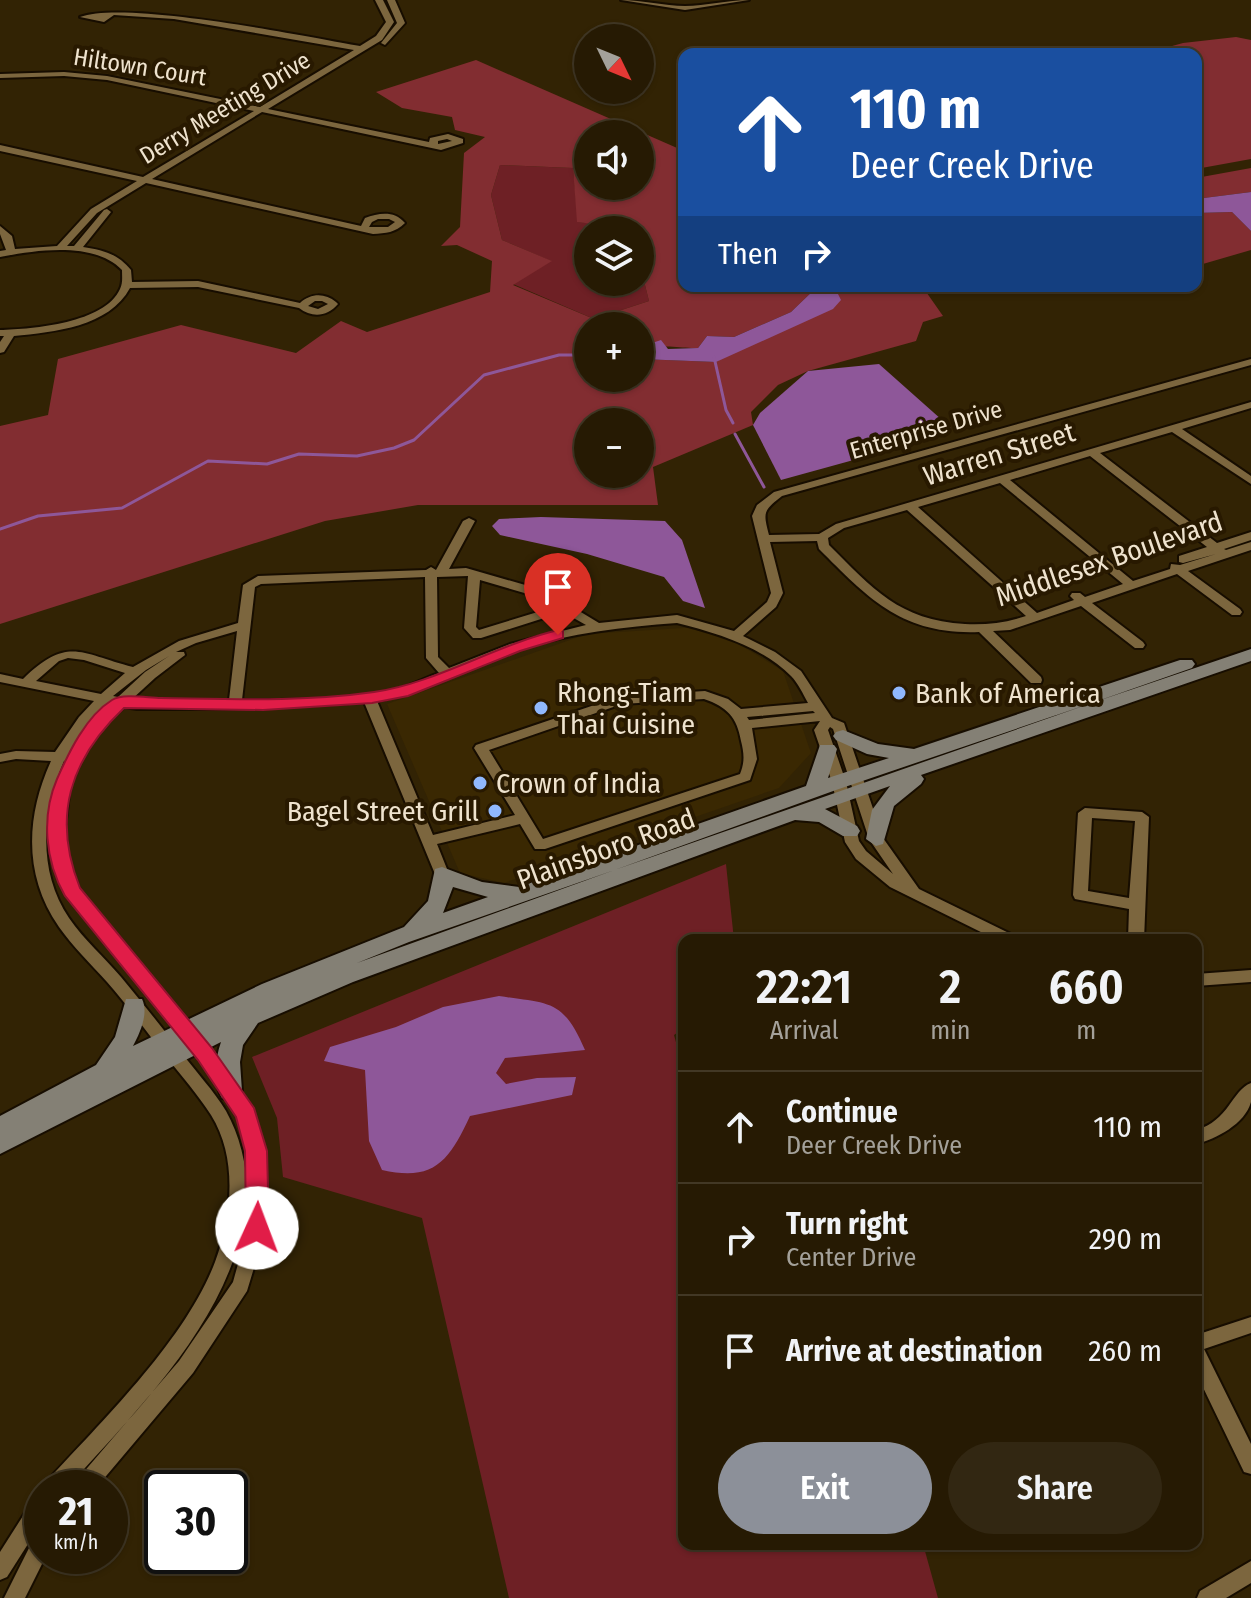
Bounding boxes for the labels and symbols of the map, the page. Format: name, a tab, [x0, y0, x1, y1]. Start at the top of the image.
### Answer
north arrow	[574, 24, 654, 104]
street label: Hiltown Court	[72, 43, 209, 91]
street label: Derry Meeting Drive	[135, 46, 315, 170]
street label: Enterprise Drive	[847, 395, 1005, 465]
street label: Warren Street	[919, 415, 1080, 493]
street label: Middlesex Boulevard	[991, 505, 1227, 613]
pin	[524, 553, 592, 635]
place label: Rhong-Tiam Thai Cuisine	[557, 676, 695, 741]
place label: Bank of America	[915, 677, 1101, 710]
marker: Bank of America	[890, 684, 908, 702]
marker: Rhong-Tiam Thai Cuisine	[532, 699, 550, 717]
place label: Crown of India	[496, 767, 661, 800]
marker: Crown of India	[471, 774, 489, 792]
place label: Bagel Street Grill	[287, 795, 479, 828]
marker: Bagel Street Grill	[486, 802, 504, 820]
street label: Plainsboro Road	[512, 802, 700, 896]
position arrow	[215, 1186, 299, 1270]
speed limit sign: 30	[144, 1470, 248, 1574]

